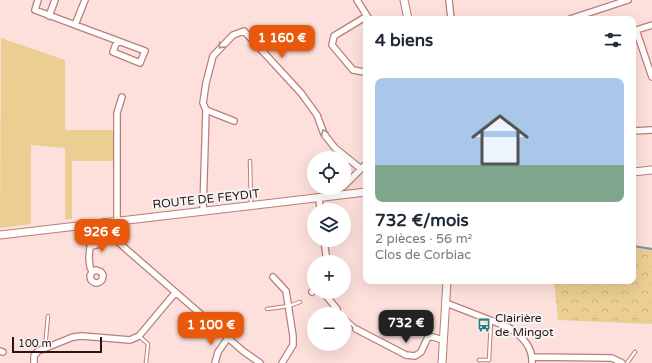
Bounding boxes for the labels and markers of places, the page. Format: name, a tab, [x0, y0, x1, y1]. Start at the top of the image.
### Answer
pin: 1 160 €	[245, 25, 319, 59]
pin: 926 €	[74, 219, 130, 253]
pin: 732 €	[378, 310, 434, 344]
place label: Clairière de Mingot	[495, 311, 554, 339]
pin: 1 100 €	[174, 312, 248, 346]
bus stop icon: Clairière de Mingot	[476, 317, 492, 333]

